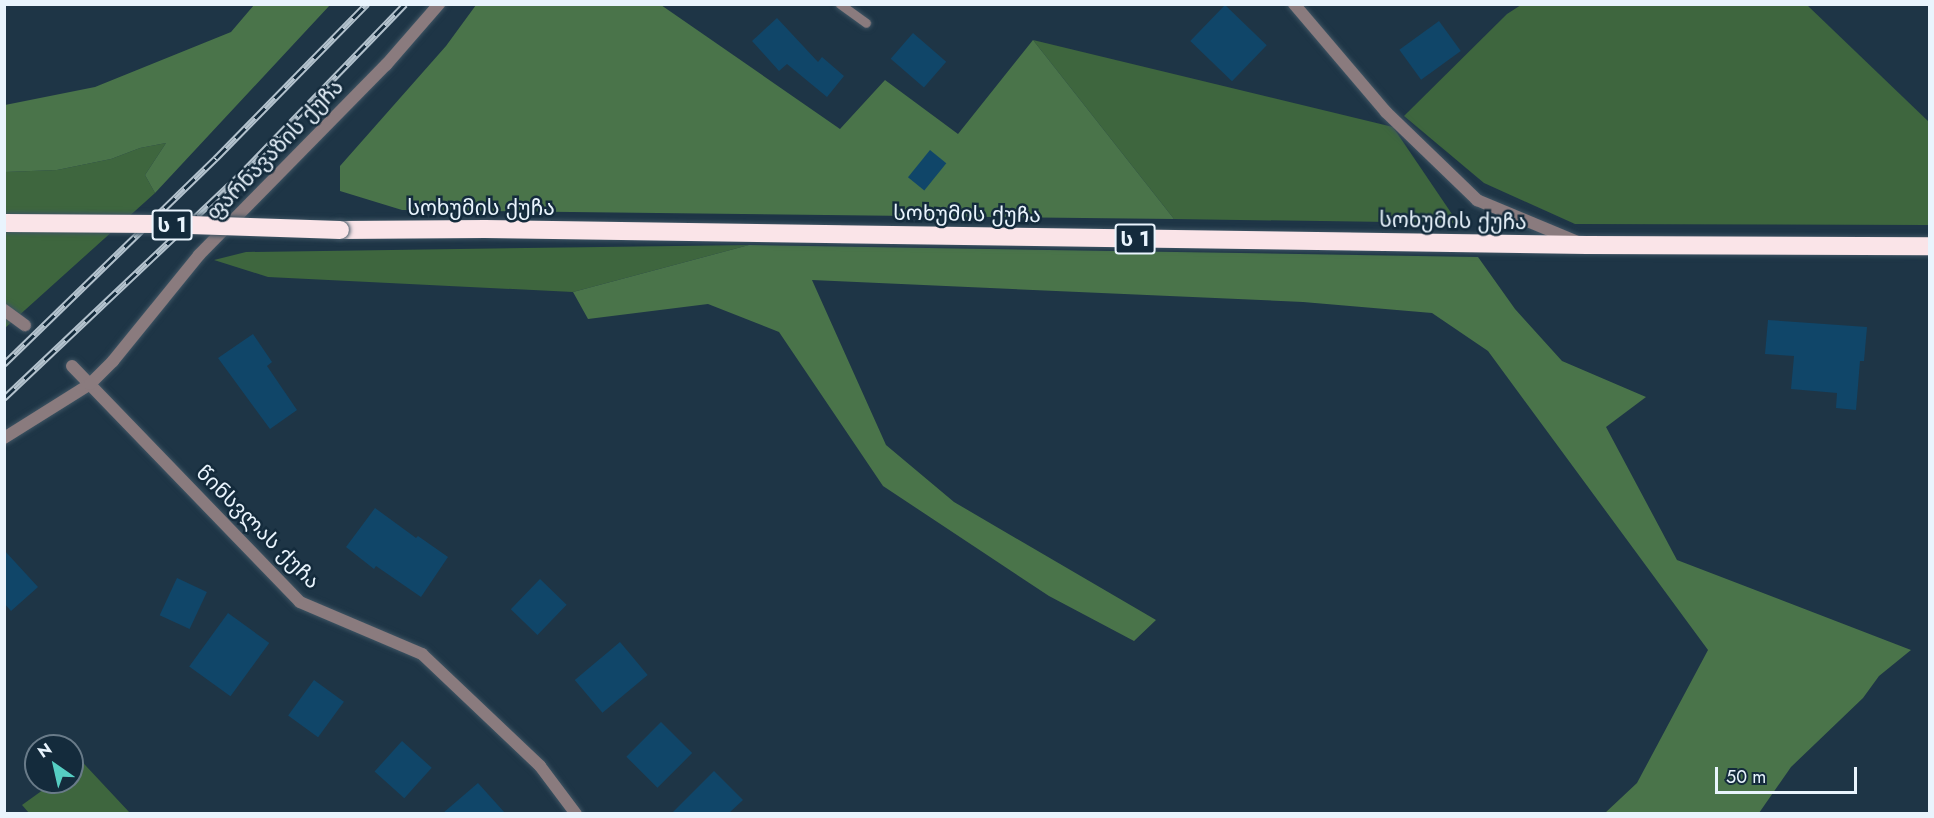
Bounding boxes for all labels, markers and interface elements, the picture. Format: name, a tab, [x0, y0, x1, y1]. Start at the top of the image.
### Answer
street label: ფარნავაზის ქუჩა	[201, 74, 349, 226]
street label: სოხუმის ქუჩა	[407, 195, 555, 221]
street label: სოხუმის ქუჩა	[893, 200, 1041, 228]
street label: სოხუმის ქუჩა	[1379, 207, 1527, 235]
road number: ს 1	[151, 208, 193, 242]
road number: ს 1	[1114, 222, 1156, 256]
street label: წინსვლას ქუჩა	[191, 460, 325, 594]
north arrow	[24, 734, 84, 794]
text: N	[33, 737, 56, 763]
scale bar	[1718, 755, 1860, 793]
text: 50 m	[1726, 764, 1766, 790]

